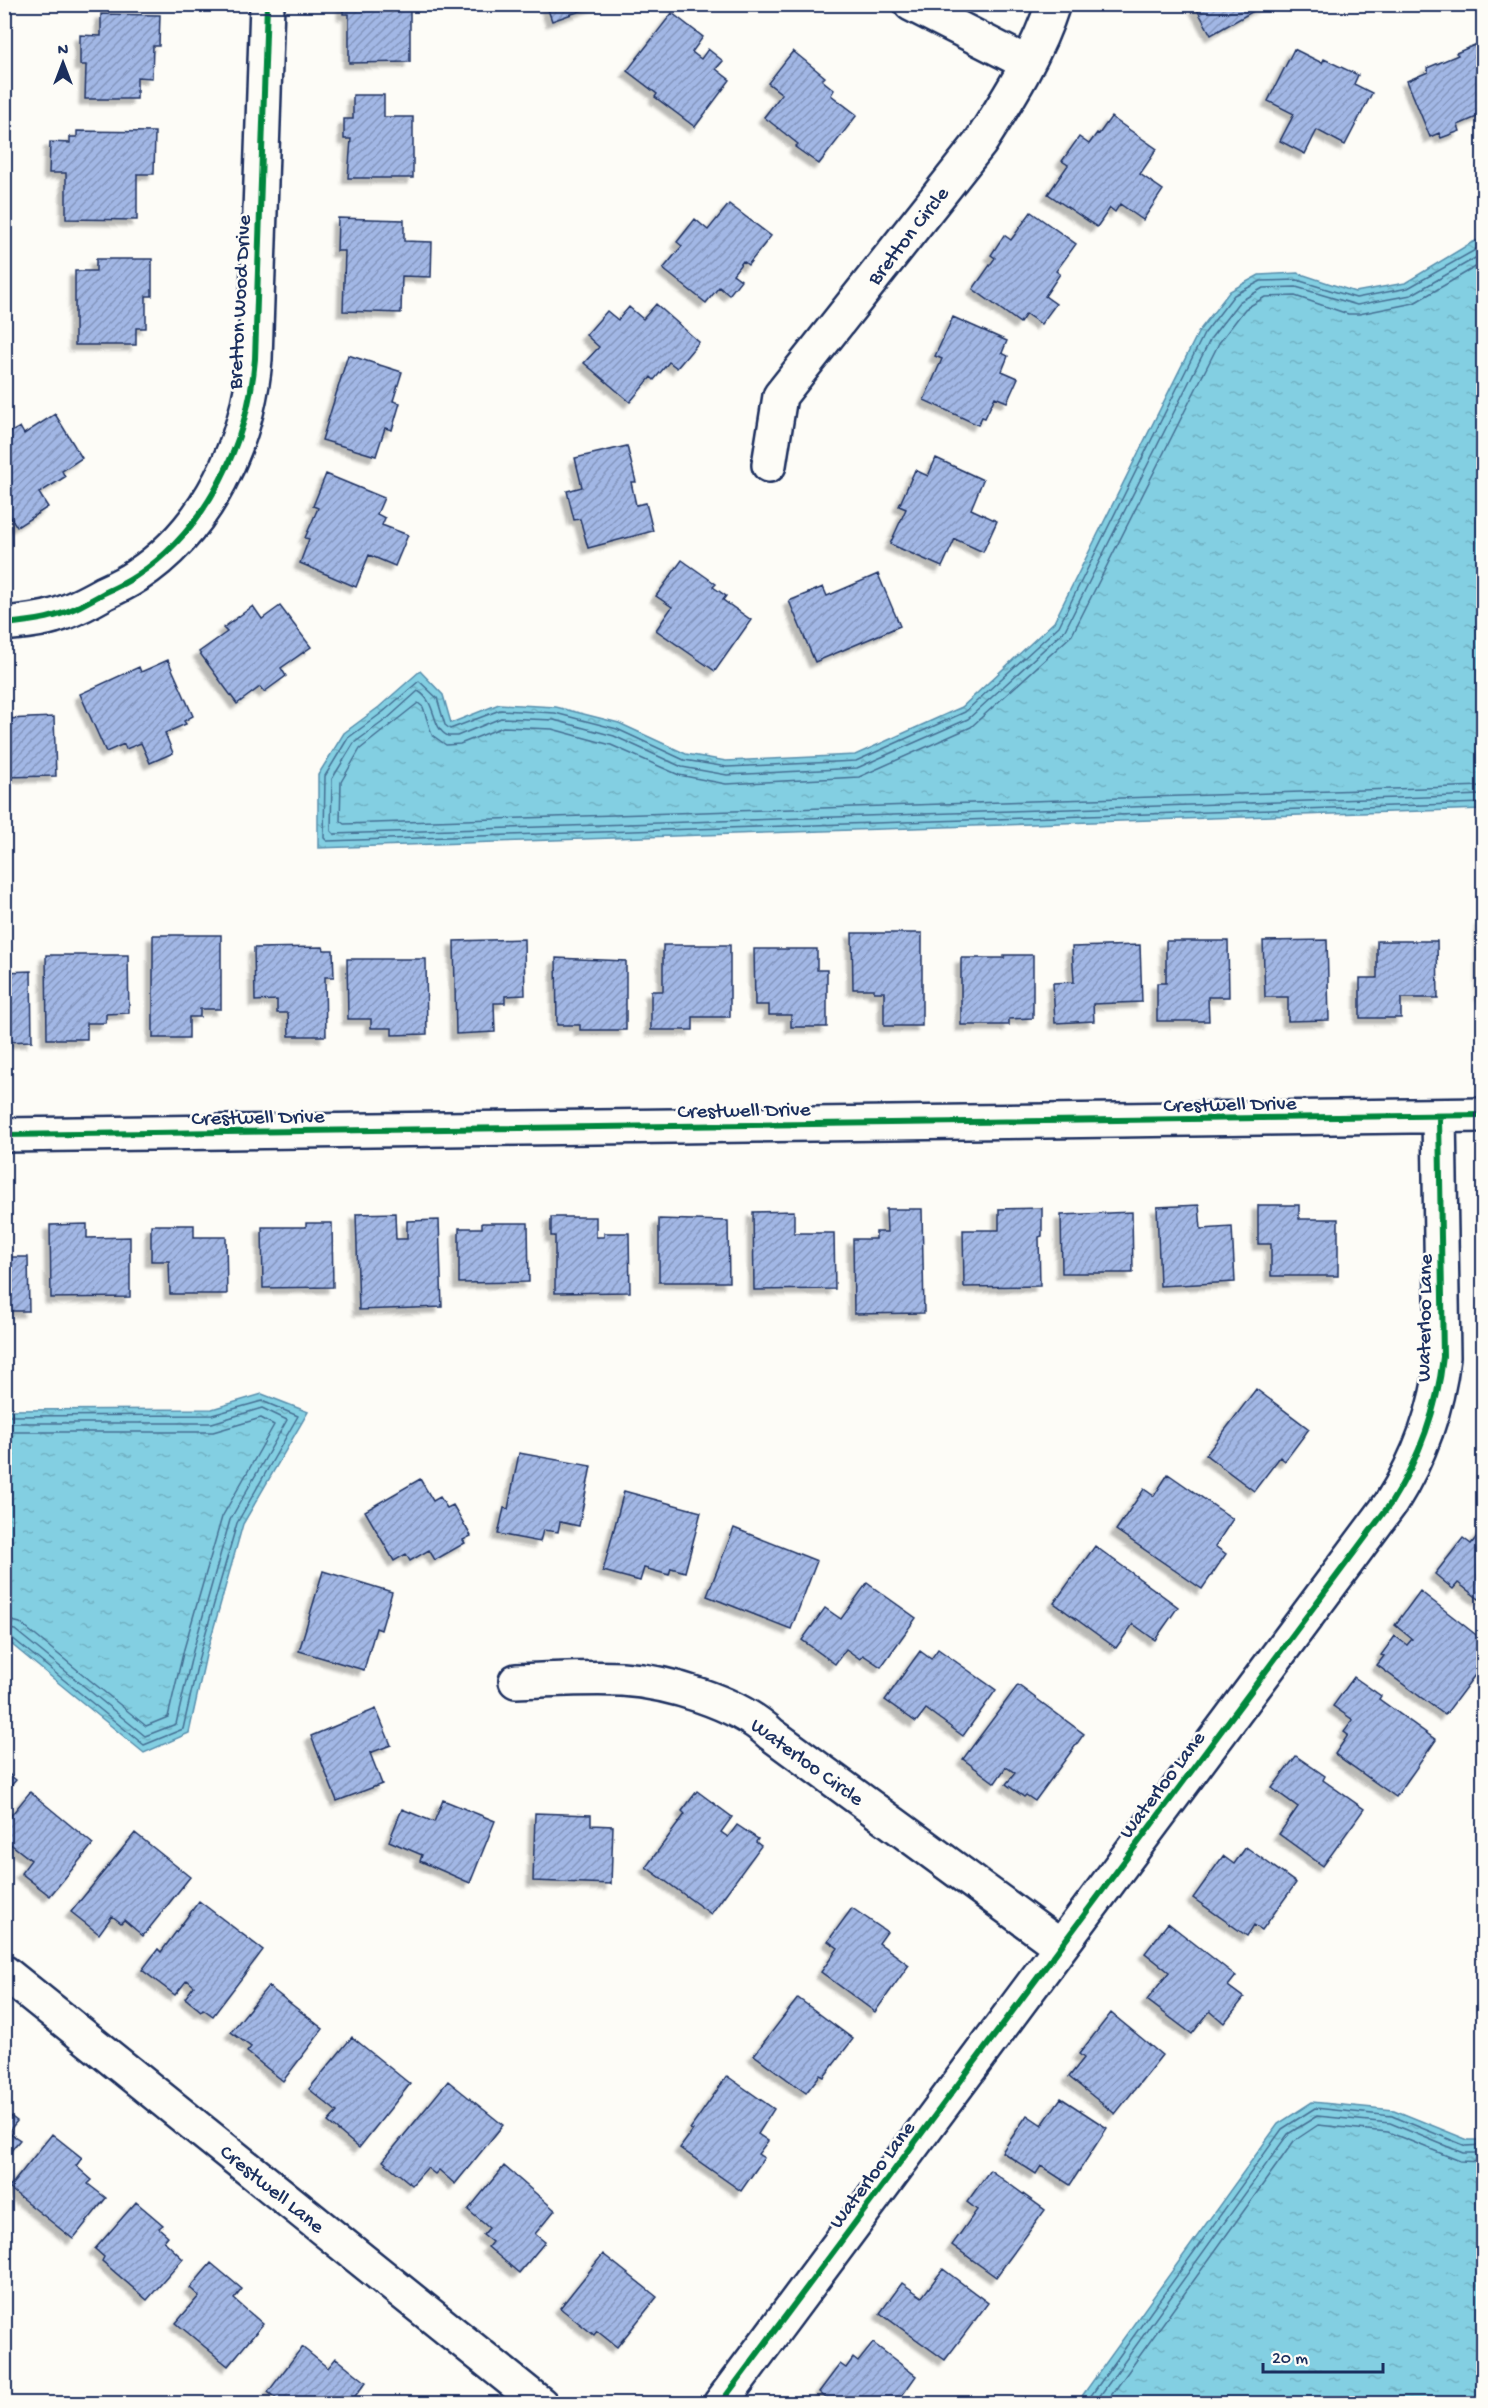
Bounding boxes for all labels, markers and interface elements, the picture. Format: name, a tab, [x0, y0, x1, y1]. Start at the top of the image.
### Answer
north arrow	[33, 33, 93, 93]
text: N	[58, 42, 69, 61]
street label: Bretton Circle	[863, 182, 957, 292]
street label: Bretton Wood Drive	[224, 213, 259, 391]
street label: Crestwell Drive	[1163, 1093, 1298, 1120]
street label: Crestwell Drive	[677, 1099, 812, 1126]
street label: Crestwell Drive	[191, 1106, 326, 1133]
street label: Waterloo Lane	[1413, 1253, 1440, 1382]
street label: Waterloo Circle	[744, 1714, 868, 1814]
street label: Waterloo Lane	[1115, 1727, 1213, 1845]
street label: Waterloo Lane	[825, 2117, 923, 2235]
street label: Crestwell Lane	[213, 2141, 329, 2241]
scale bar	[1263, 2336, 1383, 2374]
text: 20 m	[1272, 2349, 1308, 2370]

